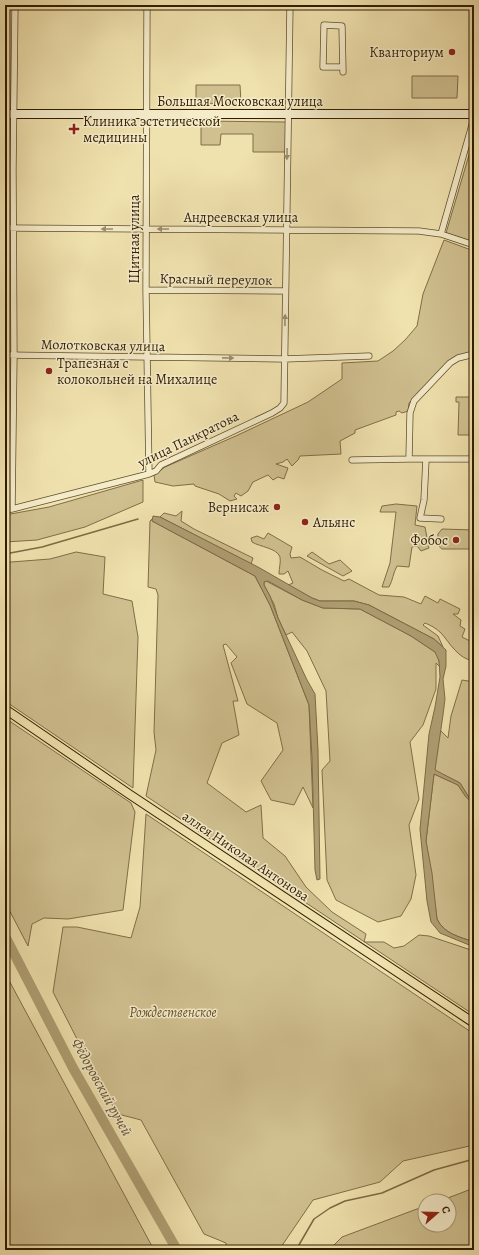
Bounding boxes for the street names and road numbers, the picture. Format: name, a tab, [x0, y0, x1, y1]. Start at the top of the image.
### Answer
street label: Большая Московская улица	[157, 92, 324, 111]
street label: Щитная улица	[125, 194, 144, 283]
street label: Андреевская улица	[183, 208, 299, 227]
street label: Красный переулок	[159, 269, 273, 290]
street label: Молотковская улица	[41, 335, 166, 356]
street label: улица Панкратова	[134, 407, 242, 473]
street label: аллея Николая Антонова	[179, 807, 313, 906]

